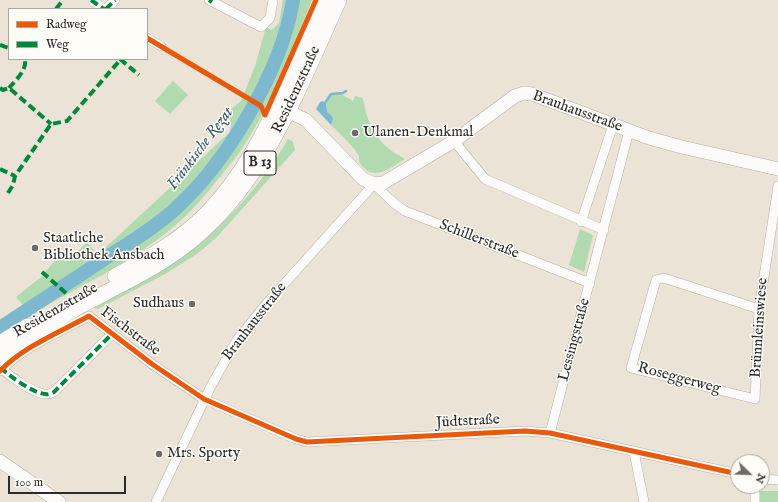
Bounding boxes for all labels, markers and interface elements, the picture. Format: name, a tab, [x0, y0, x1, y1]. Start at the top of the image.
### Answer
legend	[8, 8, 148, 60]
text: Radweg	[46, 17, 86, 32]
text: Weg	[46, 37, 69, 52]
street label: Residenzstraße	[269, 43, 325, 137]
street label: Brauhausstraße	[530, 87, 624, 137]
water label: Fränkische Rezat	[164, 104, 238, 194]
place label: Ulanen-Denkmal	[363, 124, 473, 142]
marker: Ulanen-Denkmal	[350, 128, 360, 138]
road number: B 13	[244, 151, 276, 175]
street label: Schillerstraße	[437, 217, 521, 263]
place label: Staatliche Bibliothek Ansbach	[43, 230, 165, 265]
marker: Staatliche Bibliothek Ansbach	[30, 243, 40, 253]
street label: Brünnleinswiese	[748, 277, 772, 379]
street label: Brauhausstraße	[219, 279, 291, 365]
street label: Residenzstraße	[11, 280, 101, 342]
place label: Sudhaus	[133, 295, 184, 313]
street label: Lessingstraße	[555, 296, 595, 384]
marker: Sudhaus	[187, 299, 197, 309]
street label: Fischstraße	[97, 304, 163, 360]
street label: Roseggerweg	[636, 359, 722, 399]
street label: Jüdtstraße	[436, 411, 500, 433]
place label: Mrs. Sporty	[167, 445, 240, 463]
marker: Mrs. Sporty	[154, 449, 164, 459]
north arrow	[730, 454, 770, 494]
scale bar	[10, 468, 128, 494]
text: N	[752, 471, 768, 485]
text: 100 m	[15, 475, 43, 490]

